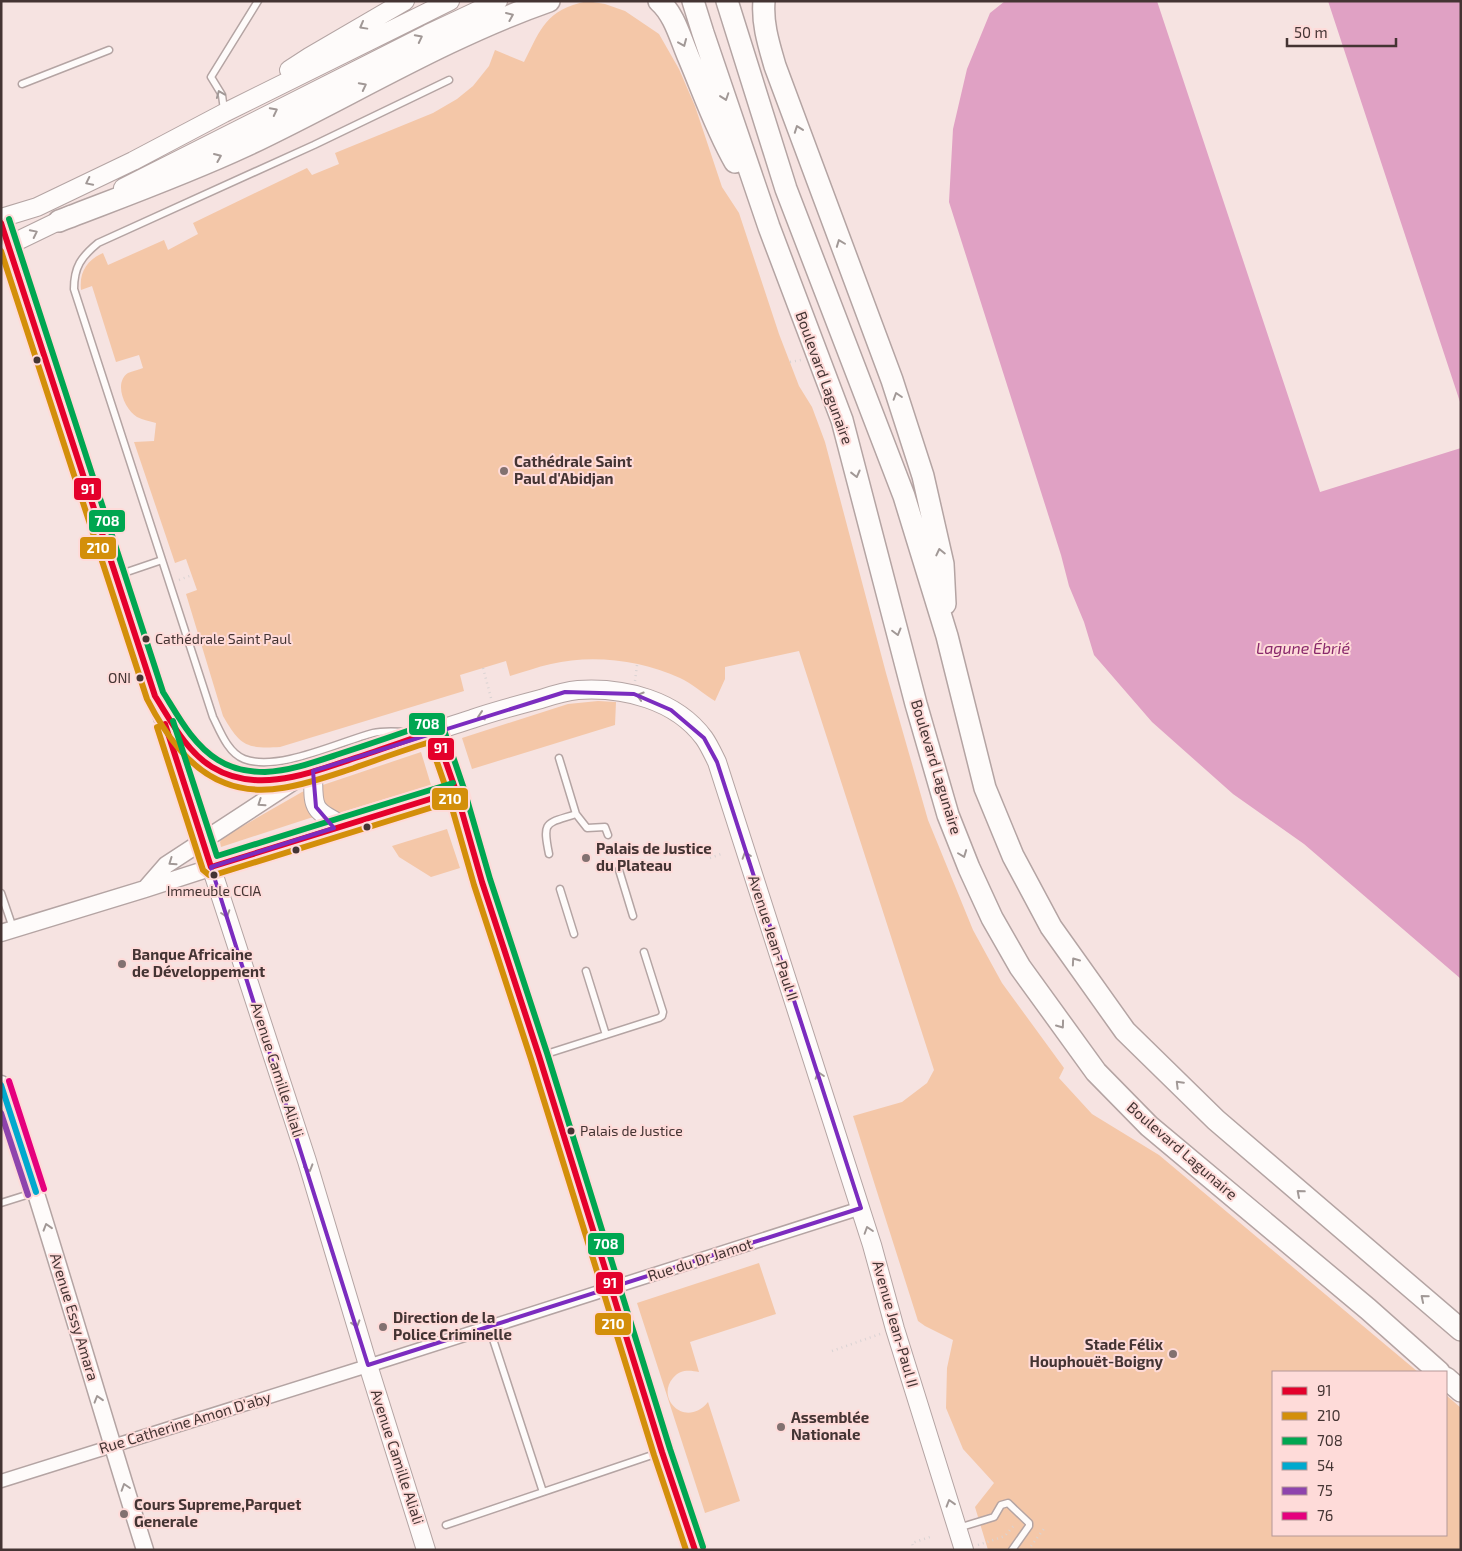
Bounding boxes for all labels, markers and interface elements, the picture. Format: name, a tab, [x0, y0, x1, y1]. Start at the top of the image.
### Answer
one-way arrow	[505, 11, 514, 22]
scale bar	[1287, 15, 1396, 47]
one-way arrow	[360, 20, 369, 30]
text: 50 m	[1294, 23, 1328, 41]
one-way arrow	[414, 34, 423, 44]
one-way arrow	[676, 38, 687, 47]
one-way arrow	[358, 82, 367, 92]
one-way arrow	[215, 90, 226, 99]
one-way arrow	[719, 93, 729, 101]
one-way arrow	[268, 107, 277, 117]
one-way arrow	[794, 125, 804, 133]
one-way arrow	[213, 153, 222, 164]
one-way arrow	[85, 176, 94, 187]
one-way arrow	[29, 229, 38, 240]
one-way arrow	[836, 240, 846, 248]
street label: Boulevard Lagunaire	[793, 309, 857, 447]
unlabelled marker	[32, 355, 42, 365]
one-way arrow	[892, 392, 902, 401]
place label: Cathédrale Saint Paul d'Abidjan	[514, 452, 632, 487]
marker: Cathédrale Saint Paul d'Abidjan	[498, 465, 510, 477]
one-way arrow	[850, 470, 861, 479]
line badge: 91	[73, 477, 102, 501]
text: 91	[81, 480, 95, 497]
line badge: 708	[88, 509, 126, 533]
text: 708	[95, 512, 119, 529]
line badge: 210	[79, 536, 117, 560]
text: 210	[86, 539, 110, 556]
one-way arrow	[935, 548, 946, 557]
one-way arrow	[891, 627, 902, 636]
place label: Cathédrale Saint Paul	[155, 630, 292, 647]
marker: Cathédrale Saint Paul	[141, 634, 151, 644]
water label: Lagune Ébrié	[1256, 638, 1350, 657]
place label: ONI	[108, 669, 131, 686]
marker: ONI	[135, 673, 145, 683]
one-way arrow	[636, 691, 644, 701]
street label: Boulevard Lagunaire	[908, 697, 966, 836]
one-way arrow	[477, 710, 486, 720]
line badge: 708	[408, 712, 446, 736]
text: 708	[415, 715, 439, 732]
line badge: 91	[427, 737, 455, 761]
text: 91	[434, 739, 448, 756]
line badge: 210	[431, 787, 469, 811]
text: 210	[438, 790, 462, 807]
one-way arrow	[258, 797, 267, 806]
unlabelled marker	[362, 822, 372, 832]
place label: Palais de Justice du Plateau	[596, 839, 712, 874]
unlabelled marker	[291, 845, 301, 855]
one-way arrow	[957, 849, 967, 858]
one-way arrow	[742, 851, 752, 859]
marker: Palais de Justice du Plateau	[580, 852, 592, 864]
one-way arrow	[168, 856, 177, 865]
marker: Immeuble CCIA	[209, 870, 219, 880]
street label: Avenue Jean-Paul II	[745, 873, 803, 1003]
place label: Immeuble CCIA	[167, 882, 262, 899]
one-way arrow	[221, 909, 231, 917]
place label: Banque Africaine de Développement	[132, 945, 265, 980]
one-way arrow	[1072, 957, 1081, 967]
marker: Banque Africaine de Développement	[116, 958, 128, 970]
street label: Avenue Camille Aliali	[248, 1000, 308, 1140]
one-way arrow	[1056, 1019, 1064, 1028]
one-way arrow	[814, 1072, 824, 1080]
one-way arrow	[1176, 1081, 1185, 1090]
street label: Boulevard Lagunaire	[1124, 1097, 1241, 1203]
place label: Palais de Justice	[580, 1122, 683, 1139]
marker: Palais de Justice	[566, 1126, 576, 1136]
one-way arrow	[304, 1164, 314, 1172]
one-way arrow	[1297, 1190, 1306, 1198]
one-way arrow	[42, 1223, 52, 1231]
one-way arrow	[863, 1227, 873, 1235]
line badge: 708	[587, 1232, 625, 1256]
street label: Rue du Dr Jamot	[645, 1234, 755, 1284]
text: 708	[594, 1235, 618, 1252]
street label: Avenue Essy Amara	[47, 1251, 103, 1383]
street label: Avenue Jean-Paul II	[869, 1258, 923, 1389]
line badge: 91	[595, 1271, 624, 1295]
text: 91	[603, 1274, 617, 1291]
one-way arrow	[1420, 1295, 1429, 1304]
place label: Direction de la Police Criminelle	[393, 1308, 512, 1343]
line badge: 210	[594, 1312, 632, 1336]
text: 210	[601, 1315, 625, 1332]
one-way arrow	[350, 1319, 360, 1327]
marker: Direction de la Police Criminelle	[377, 1321, 389, 1333]
place label: Stade Félix Houphouët-Boigny	[1030, 1335, 1164, 1371]
marker: Stade Félix Houphouët-Boigny	[1167, 1348, 1179, 1360]
legend	[1272, 1371, 1447, 1536]
text: 91	[1317, 1381, 1332, 1399]
street label: Rue Catherine Amon D'aby	[97, 1387, 273, 1457]
street label: Avenue Camille Aliali	[368, 1387, 428, 1527]
one-way arrow	[94, 1395, 104, 1404]
text: 210	[1317, 1406, 1340, 1424]
place label: Assemblée Nationale	[791, 1408, 869, 1443]
marker: Assemblée Nationale	[775, 1421, 787, 1433]
text: 708	[1317, 1431, 1343, 1449]
text: 54	[1317, 1456, 1334, 1474]
text: 75	[1317, 1481, 1333, 1499]
one-way arrow	[121, 1483, 131, 1491]
place label: Cours Supreme,Parquet Generale	[134, 1495, 301, 1530]
one-way arrow	[945, 1500, 955, 1508]
text: 76	[1317, 1506, 1333, 1524]
marker: Cours Supreme,Parquet Generale	[118, 1508, 130, 1520]

